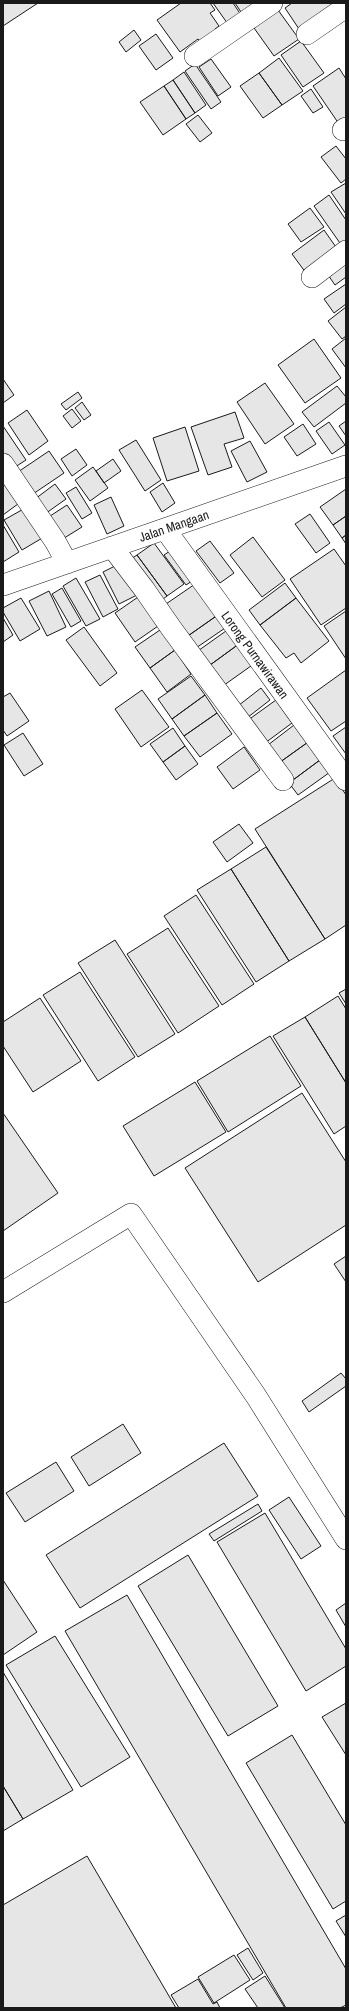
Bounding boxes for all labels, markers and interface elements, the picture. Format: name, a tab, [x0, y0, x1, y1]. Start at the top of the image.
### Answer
street label: Jalan Mangaan	[137, 506, 211, 546]
street label: Lorong Purnawirawan	[217, 608, 293, 702]

